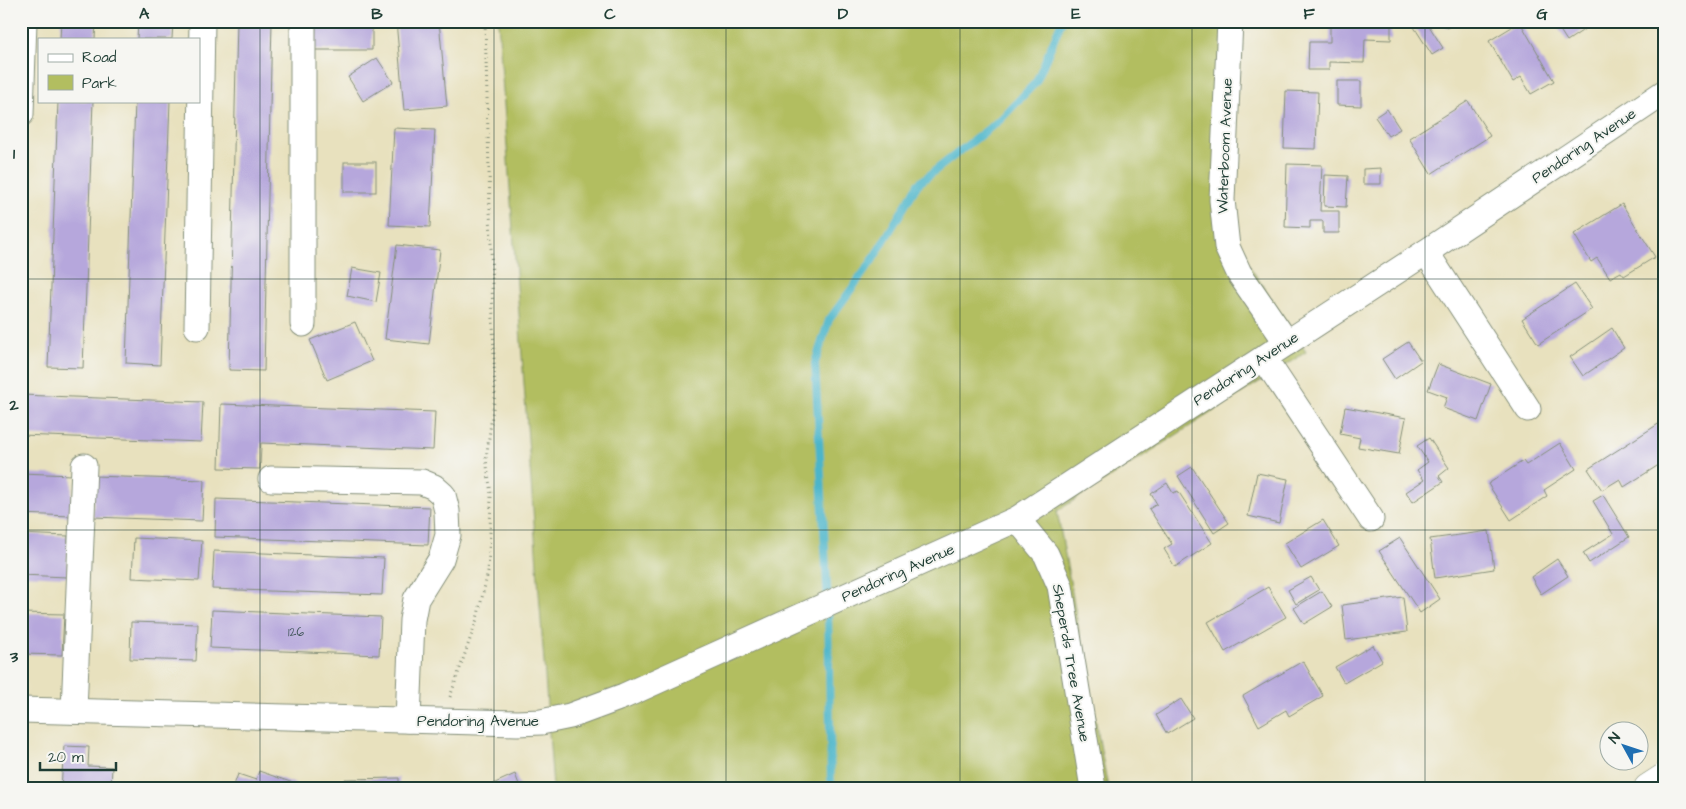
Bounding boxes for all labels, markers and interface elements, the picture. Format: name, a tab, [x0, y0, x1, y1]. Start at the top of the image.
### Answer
text: A	[139, 3, 150, 25]
text: B	[371, 3, 383, 25]
text: C	[604, 3, 616, 25]
text: D	[838, 3, 849, 25]
text: E	[1071, 3, 1081, 25]
text: F	[1303, 3, 1315, 25]
text: G	[1536, 3, 1548, 25]
legend	[38, 38, 200, 102]
text: Road	[82, 47, 117, 68]
text: Park	[82, 73, 117, 94]
street label: Waterboom Avenue	[1212, 78, 1238, 214]
street label: Pendoring Avenue	[1528, 103, 1641, 190]
text: 1	[13, 143, 16, 165]
street label: Pendoring Avenue	[1189, 327, 1303, 412]
text: 2	[8, 394, 19, 416]
street label: Pendoring Avenue	[838, 539, 958, 608]
street label: Sheperds Tree Avenue	[1047, 583, 1095, 743]
house number: 126	[288, 624, 304, 641]
text: 3	[9, 646, 19, 668]
street label: Pendoring Avenue	[417, 711, 539, 733]
north arrow	[1598, 722, 1648, 772]
text: N	[1604, 728, 1625, 748]
scale bar	[40, 739, 116, 771]
text: 20 m	[48, 747, 84, 768]

